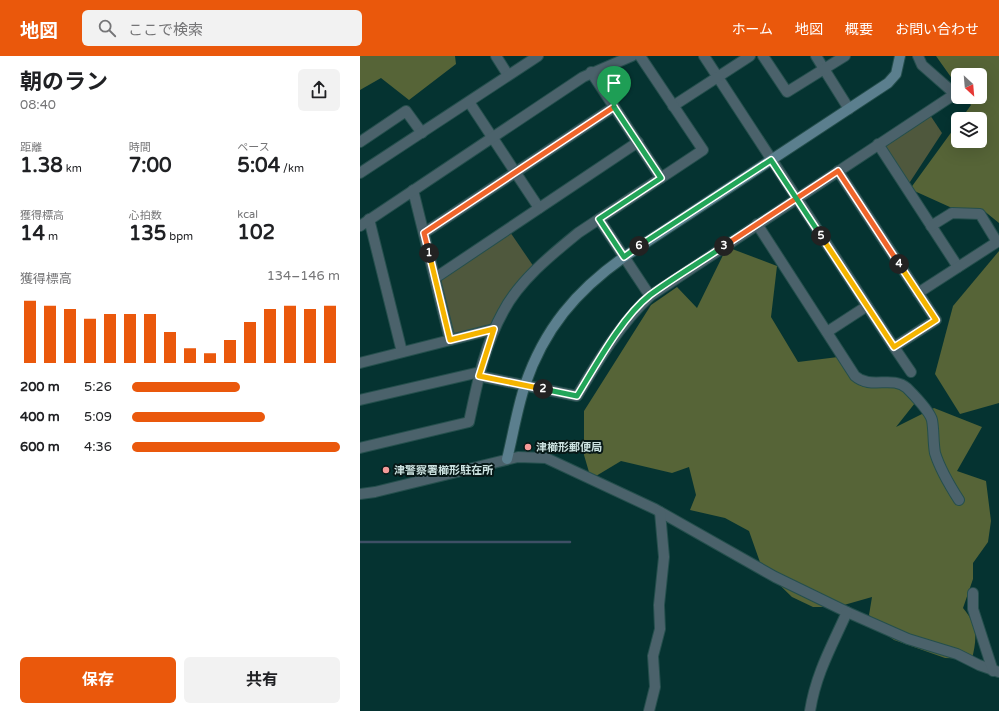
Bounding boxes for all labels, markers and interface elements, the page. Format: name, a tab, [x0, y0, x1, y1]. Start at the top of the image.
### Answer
search box	[82, 10, 362, 46]
icon: search	[96, 17, 118, 39]
text: 地図	[20, 20, 58, 42]
text: ここで検索	[128, 21, 203, 39]
text: ホーム	[731, 21, 773, 38]
text: 地図	[795, 21, 823, 38]
text: 概要	[845, 21, 873, 38]
text: お問い合わせ	[895, 21, 979, 38]
pin	[597, 66, 631, 107]
north arrow	[951, 68, 987, 104]
map controls	[951, 68, 987, 148]
text: 朝のラン	[20, 69, 108, 95]
button: share	[298, 69, 340, 111]
icon: arrive	[603, 72, 625, 94]
text: 08:40	[20, 97, 56, 113]
button: layers	[951, 112, 987, 148]
text: 距離	[20, 141, 42, 154]
text: 時間	[129, 141, 151, 154]
text: ペース	[237, 141, 270, 154]
text: 1.38	[20, 154, 63, 178]
text: 7:00	[129, 154, 172, 178]
text: 5:04	[237, 154, 280, 178]
text: km	[63, 162, 82, 175]
text: /km	[280, 162, 304, 175]
text: kcal	[237, 208, 258, 221]
text: 獲得標高	[20, 209, 64, 222]
text: 心拍数	[129, 209, 162, 222]
text: 102	[237, 221, 275, 245]
text: 14	[20, 222, 45, 246]
text: 135	[129, 222, 166, 246]
pin: 5	[811, 226, 831, 246]
text: 5	[818, 229, 824, 242]
text: m	[45, 230, 58, 243]
text: bpm	[166, 230, 193, 243]
pin: 6	[629, 236, 649, 256]
pin: 3	[714, 236, 734, 256]
text: 6	[636, 239, 642, 252]
text: 3	[721, 239, 727, 252]
pin: 1	[419, 243, 439, 263]
text: 1	[426, 246, 432, 259]
pin: 4	[889, 254, 909, 274]
text: 4	[896, 257, 902, 270]
text: 134–146 m	[267, 268, 340, 284]
text: 獲得標高	[20, 271, 72, 287]
text: 200 m	[20, 379, 60, 395]
text: 5:26	[84, 379, 112, 395]
pin: 2	[533, 379, 553, 399]
text: 2	[540, 382, 546, 395]
text: 400 m	[20, 409, 60, 425]
text: 5:09	[84, 409, 112, 425]
text: 600 m	[20, 439, 60, 455]
text: 4:36	[84, 439, 112, 455]
place label: 津櫛形郵便局	[536, 441, 602, 454]
marker: 津櫛形郵便局	[523, 442, 533, 452]
place label: 津警察署櫛形駐在所	[394, 464, 493, 477]
marker: 津警察署櫛形駐在所	[381, 465, 391, 475]
button: 保存	[20, 657, 176, 703]
button: 共有	[184, 657, 340, 703]

